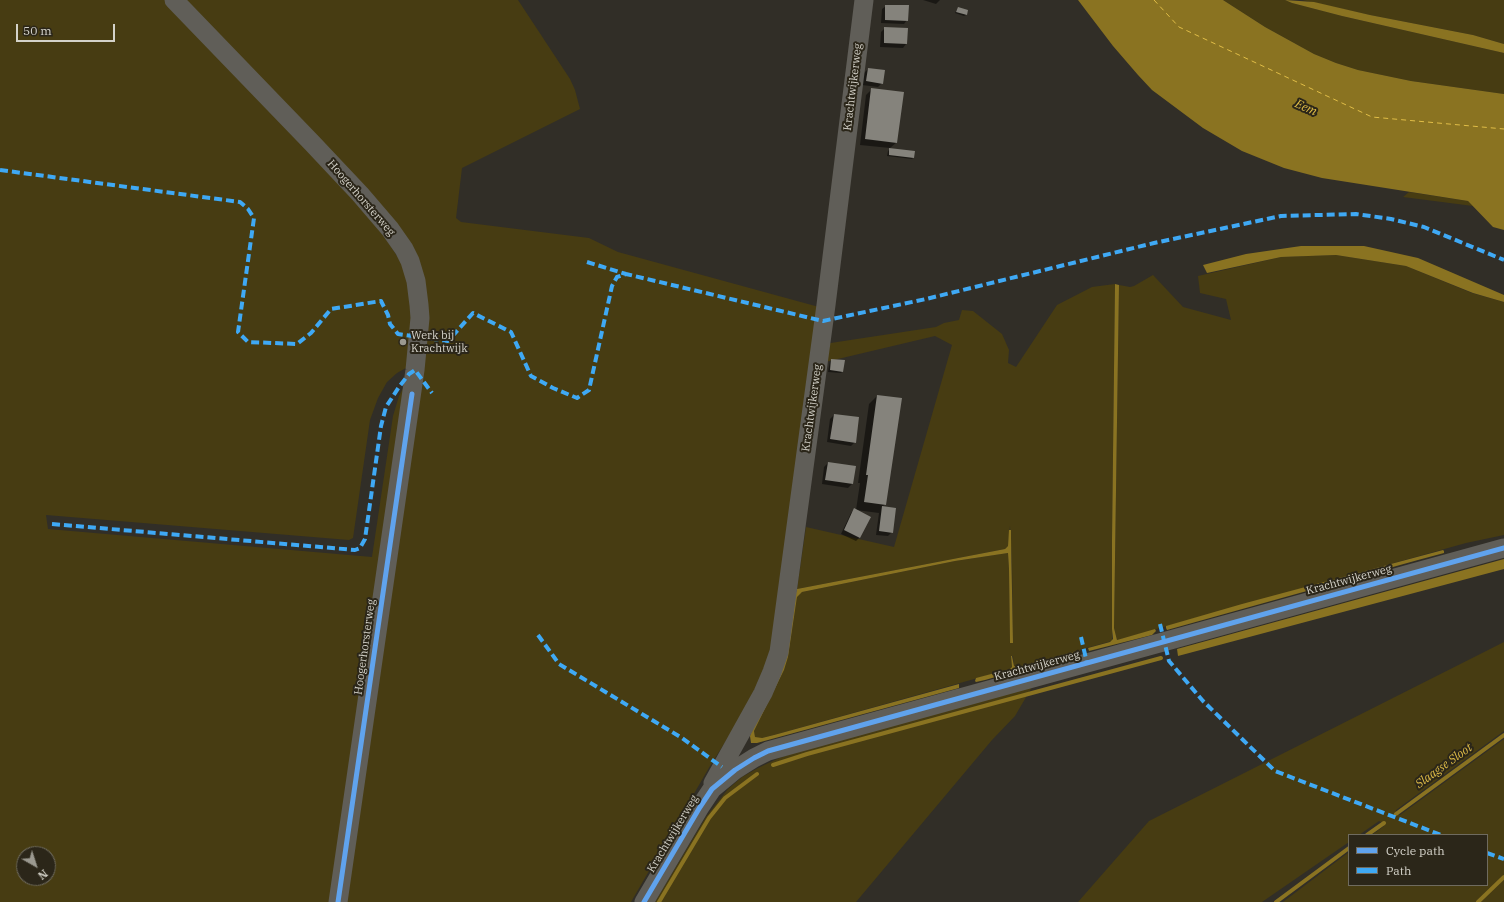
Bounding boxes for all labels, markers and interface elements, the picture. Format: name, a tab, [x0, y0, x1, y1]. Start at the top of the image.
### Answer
scale bar	[18, 16, 117, 42]
text: 50 m	[23, 23, 52, 38]
street label: Krachtwijkerweg	[841, 43, 865, 131]
water label: Eem	[1293, 97, 1319, 119]
street label: Hoogerhorsterweg	[324, 157, 398, 239]
place label: Werk bij Krachtwijk	[411, 329, 468, 355]
marker: Werk bij Krachtwijk	[398, 337, 408, 347]
street label: Krachtwijkerweg	[799, 363, 825, 453]
street label: Krachtwijkerweg	[1305, 562, 1393, 598]
street label: Hoogerhorsterweg	[352, 598, 378, 696]
street label: Krachtwijkerweg	[993, 648, 1081, 684]
water label: Slaagse Sloot	[1413, 740, 1475, 792]
street label: Krachtwijkerweg	[645, 793, 701, 875]
legend	[1348, 834, 1488, 886]
text: Cycle path	[1386, 843, 1445, 858]
north arrow	[16, 846, 56, 886]
text: Path	[1386, 863, 1411, 878]
text: N	[35, 866, 51, 883]

